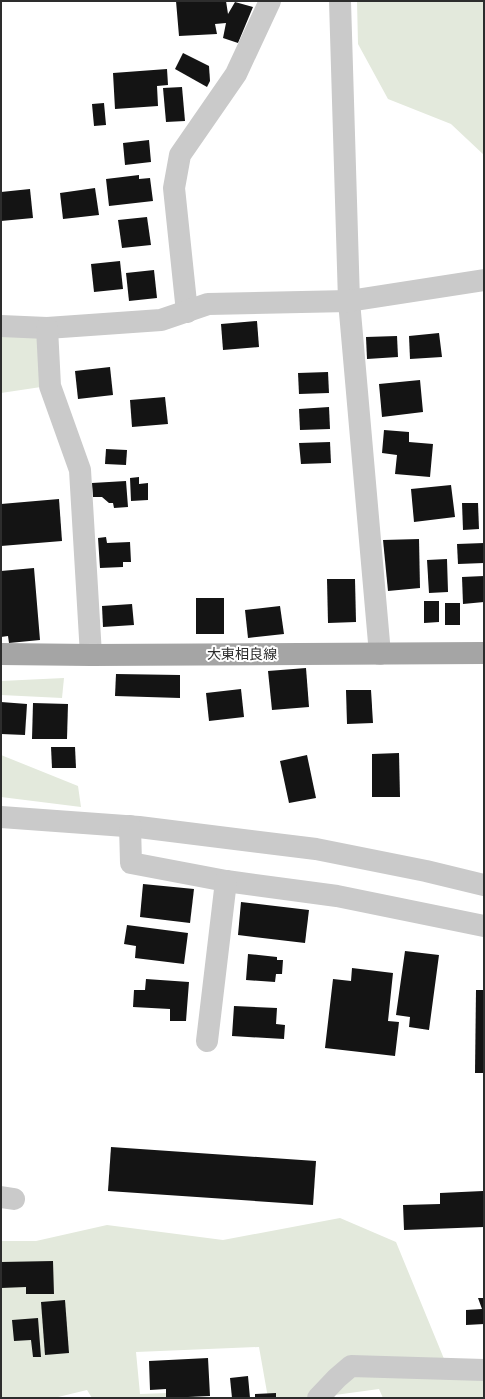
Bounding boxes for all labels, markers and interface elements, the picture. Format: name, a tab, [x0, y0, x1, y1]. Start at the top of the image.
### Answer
street label: 大東相良線	[207, 645, 277, 663]

